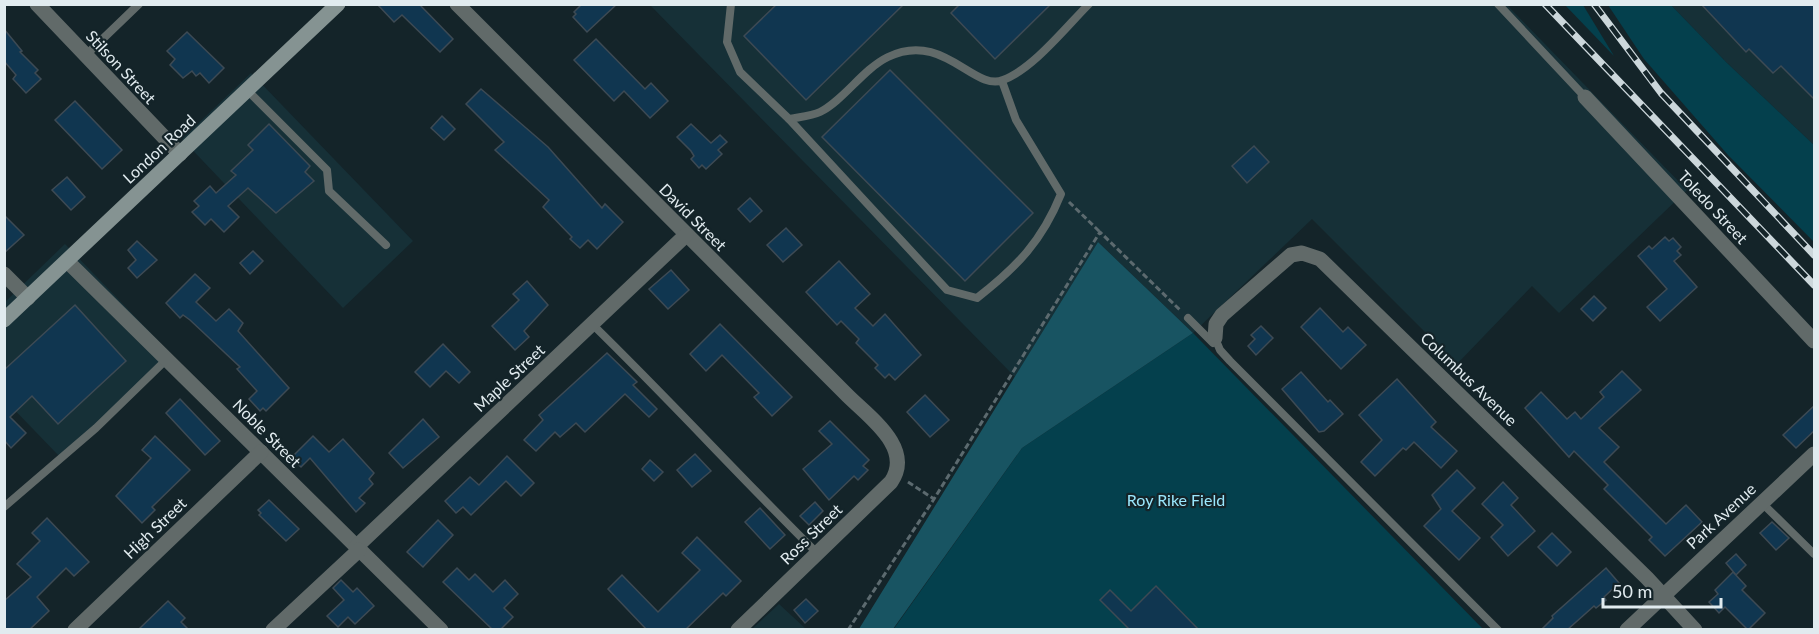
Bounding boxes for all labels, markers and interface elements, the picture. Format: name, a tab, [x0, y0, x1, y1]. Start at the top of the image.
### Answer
street label: Stilson Street	[83, 26, 160, 107]
street label: London Road	[118, 110, 199, 187]
street label: Toledo Street	[1675, 166, 1752, 247]
street label: David Street	[656, 179, 731, 254]
street label: Columbus Avenue	[1417, 328, 1522, 430]
street label: Maple Street	[469, 340, 548, 415]
street label: Noble Street	[229, 395, 306, 471]
street label: Park Avenue	[1682, 479, 1759, 553]
park label: Roy Rike Field	[1127, 490, 1225, 509]
street label: High Street	[119, 493, 190, 562]
street label: Ross Street	[776, 499, 846, 568]
scale bar	[1603, 571, 1722, 609]
text: 50 m	[1612, 580, 1652, 602]

